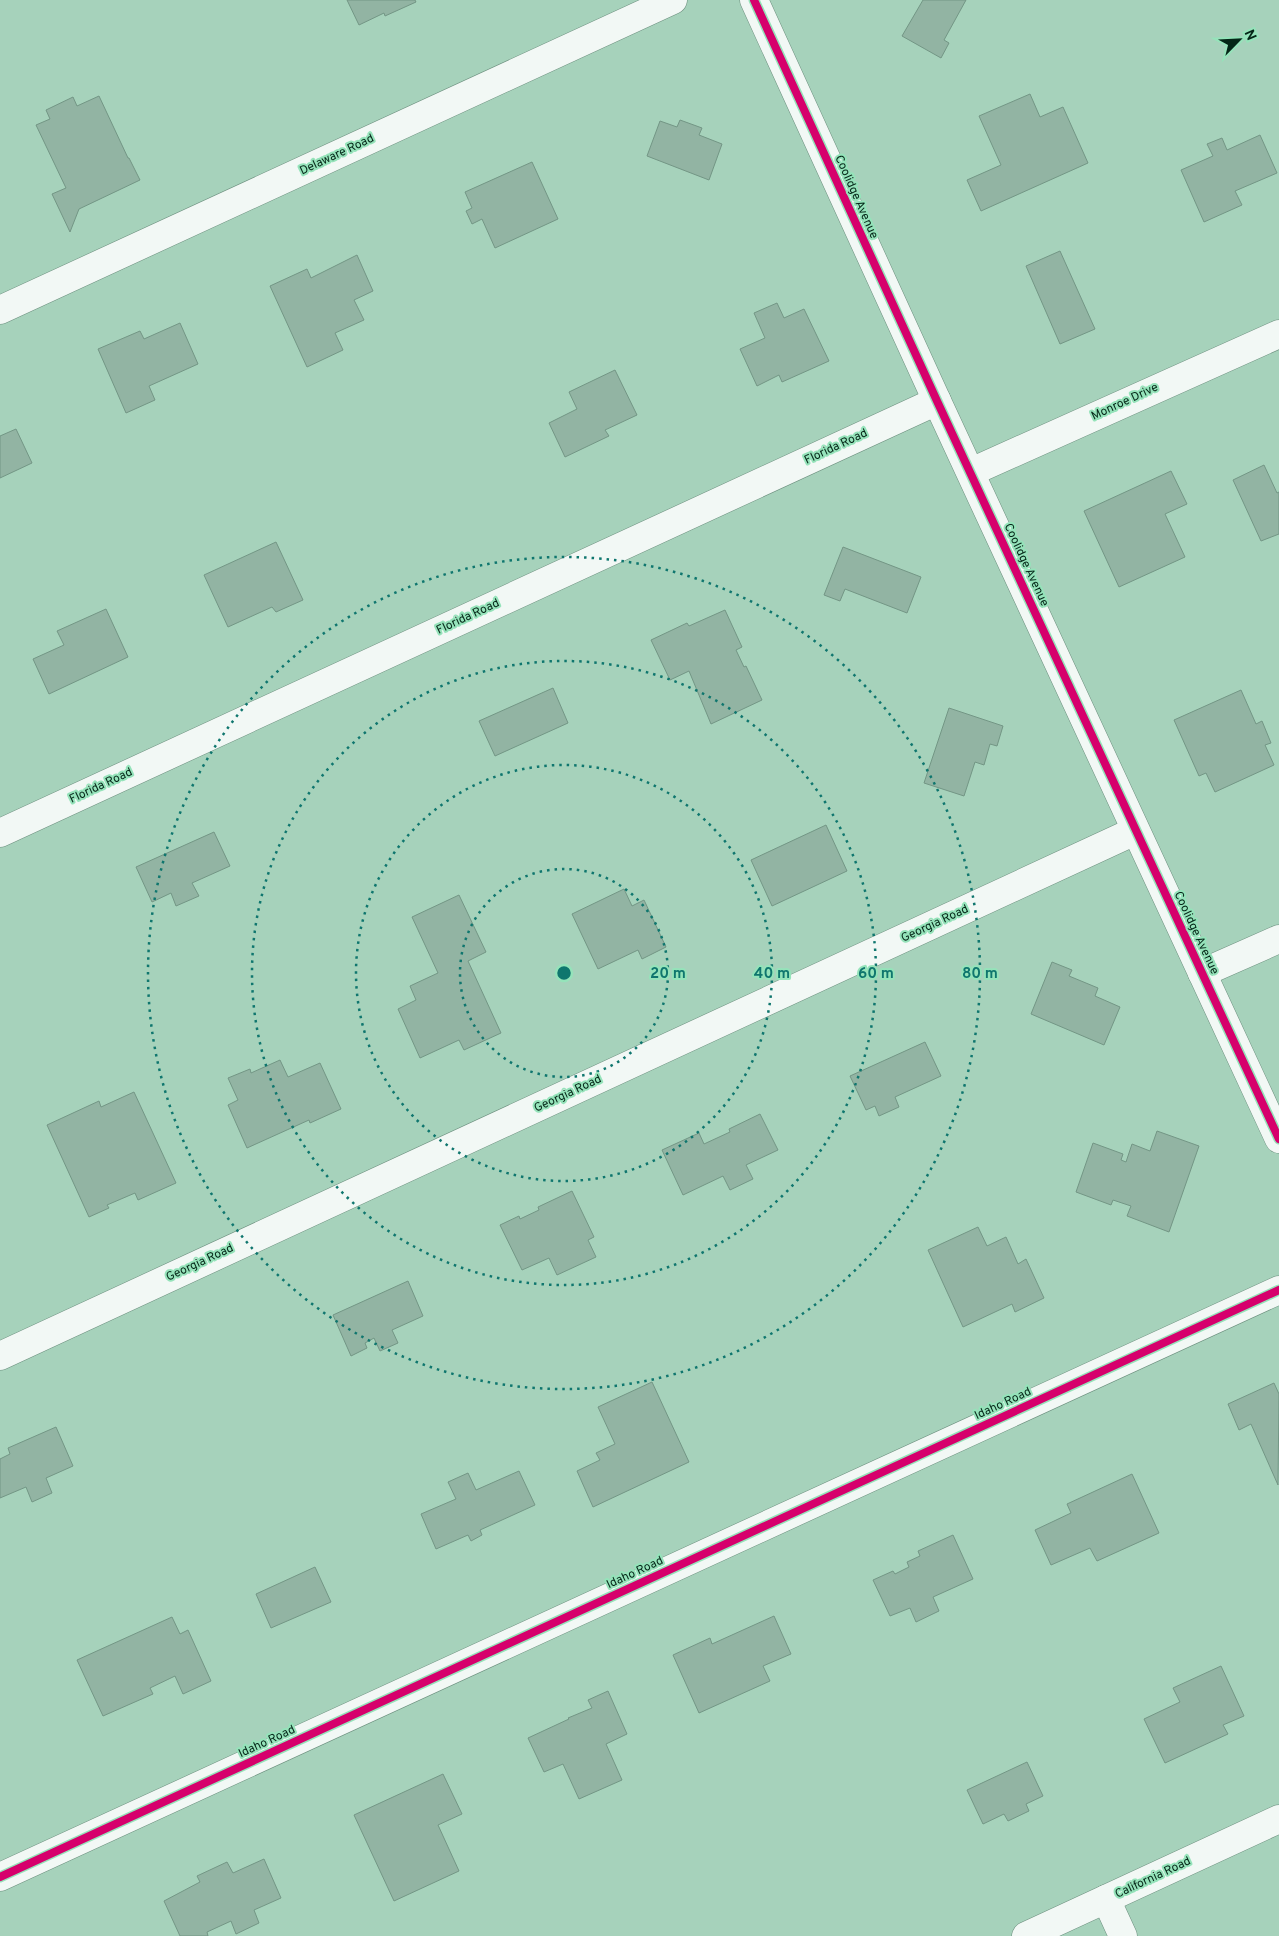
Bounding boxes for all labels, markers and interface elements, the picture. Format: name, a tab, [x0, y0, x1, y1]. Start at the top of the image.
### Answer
north arrow	[1214, 15, 1264, 65]
text: N	[1240, 27, 1259, 43]
street label: Delaware Road	[297, 131, 377, 179]
street label: Coolidge Avenue	[830, 153, 882, 241]
street label: Monroe Drive	[1089, 379, 1161, 425]
street label: Florida Road	[802, 425, 870, 469]
street label: Coolidge Avenue	[1000, 521, 1052, 609]
street label: Florida Road	[434, 595, 502, 639]
street label: Florida Road	[67, 764, 135, 808]
street label: Coolidge Avenue	[1170, 889, 1222, 977]
street label: Georgia Road	[899, 901, 971, 947]
centre of rings	[555, 964, 573, 982]
text: 20 m	[650, 965, 686, 984]
text: 40 m	[754, 965, 790, 984]
text: 60 m	[858, 965, 894, 984]
text: 80 m	[962, 965, 998, 984]
street label: Georgia Road	[532, 1071, 604, 1117]
street label: Georgia Road	[164, 1240, 236, 1286]
street label: Idaho Road	[972, 1384, 1034, 1424]
street label: Idaho Road	[604, 1553, 666, 1593]
street label: Idaho Road	[236, 1722, 298, 1762]
street label: California Road	[1112, 1853, 1194, 1903]

